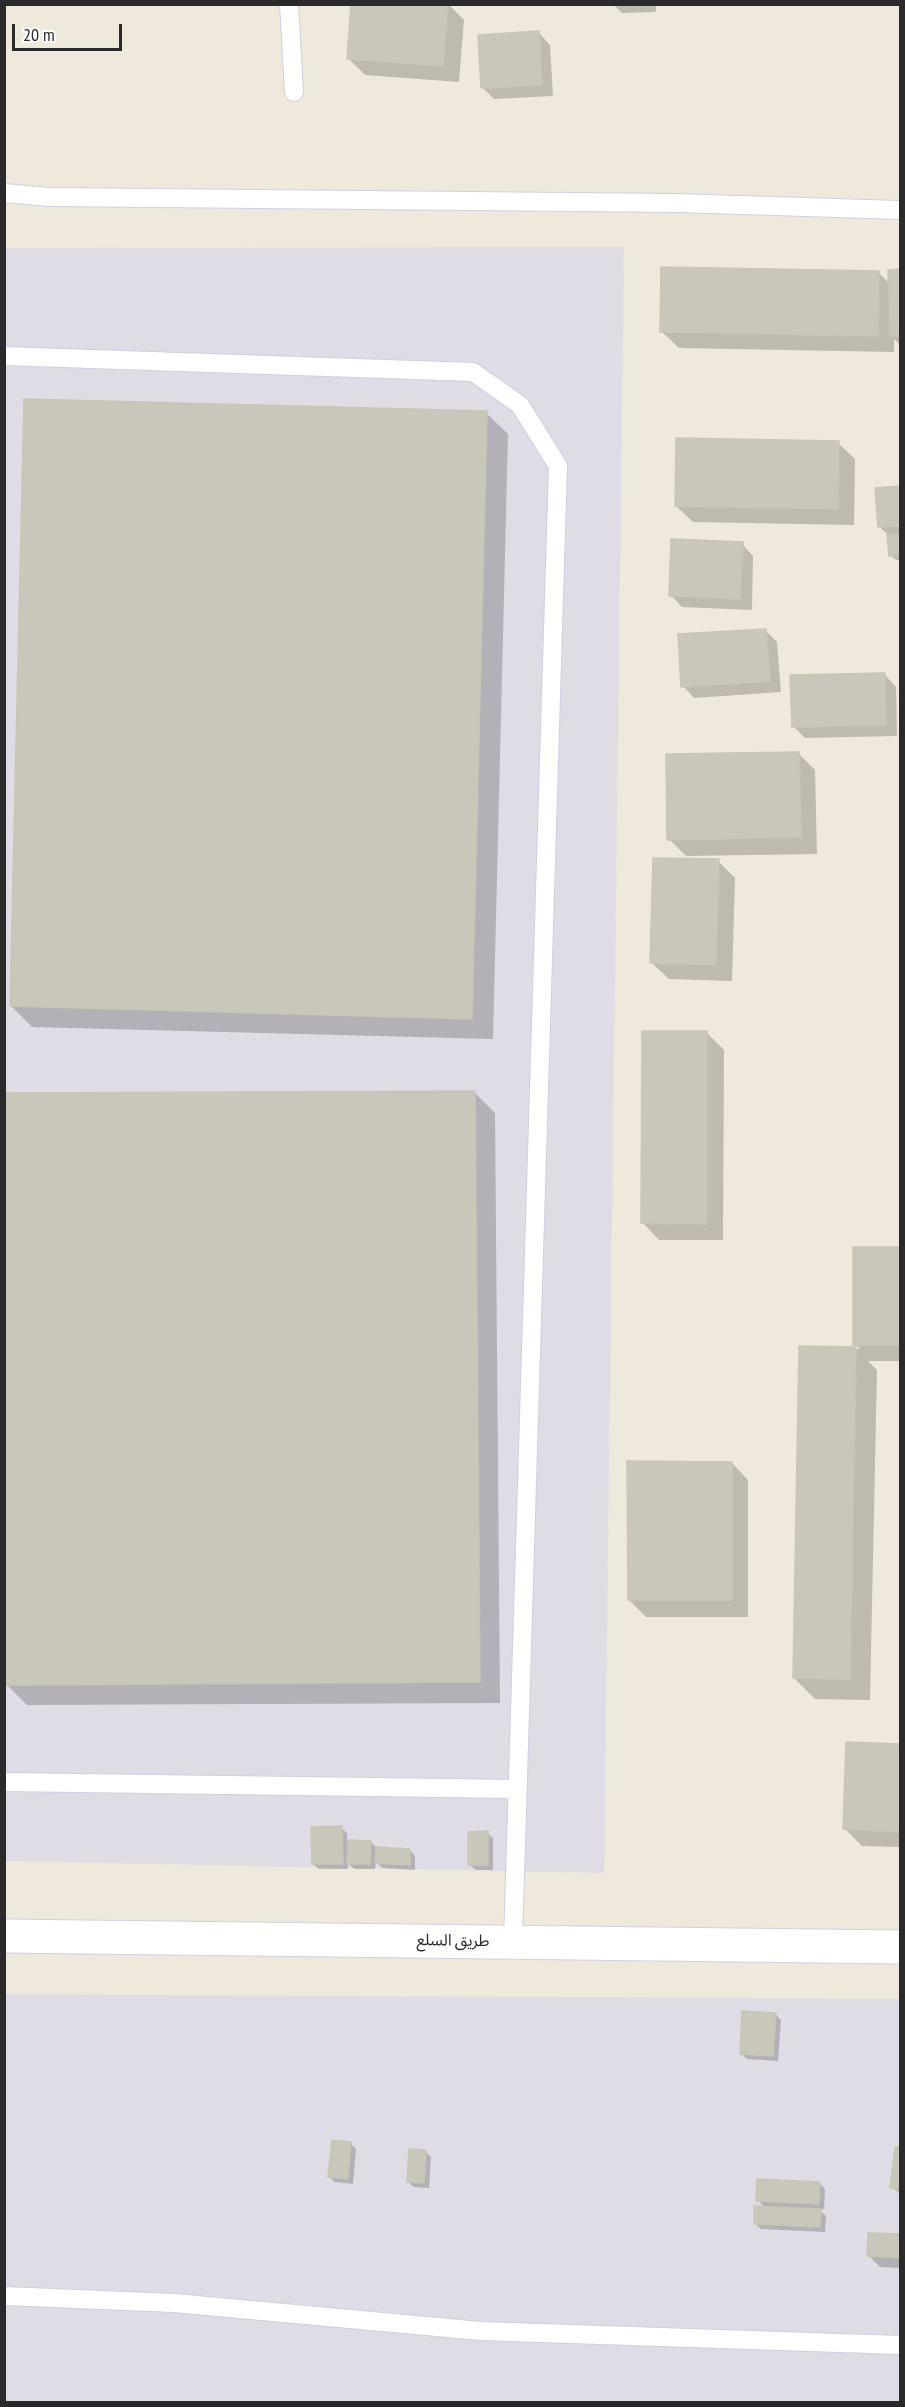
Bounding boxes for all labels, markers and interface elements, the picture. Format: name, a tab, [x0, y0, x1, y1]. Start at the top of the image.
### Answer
scale bar	[15, 12, 124, 50]
text: 20 m	[23, 23, 55, 46]
street label: طريق السلع	[417, 1931, 489, 1951]

